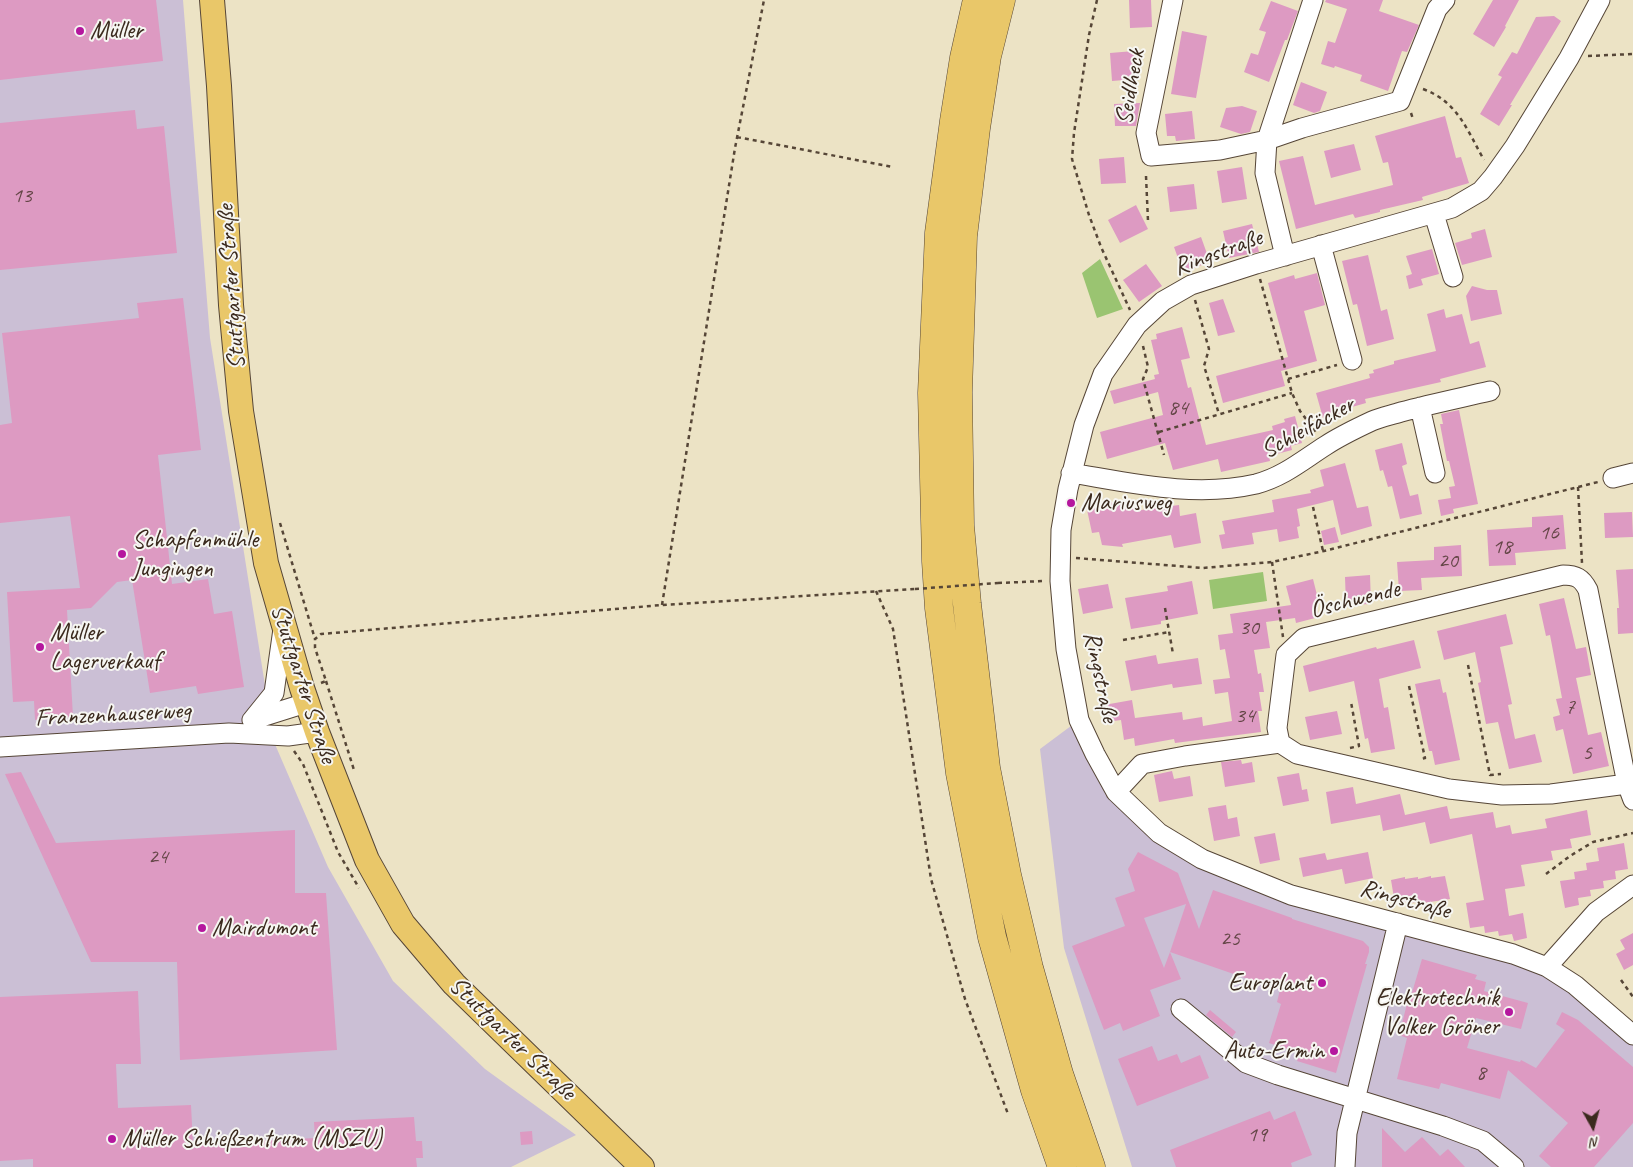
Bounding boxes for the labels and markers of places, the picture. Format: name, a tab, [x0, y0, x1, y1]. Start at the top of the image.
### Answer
place label: Müller	[90, 16, 143, 46]
marker: Müller	[74, 25, 86, 37]
place label: Mariusweg	[1081, 488, 1171, 518]
marker: Mariusweg	[1065, 497, 1077, 509]
place label: Schapfenmühle Jungingen	[132, 525, 258, 584]
marker: Schapfenmühle Jungingen	[116, 548, 128, 560]
place label: Müller Lagerverkauf	[50, 618, 160, 677]
marker: Müller Lagerverkauf	[34, 641, 46, 653]
place label: Mairdumont	[212, 913, 316, 943]
marker: Mairdumont	[196, 922, 208, 934]
place label: Europlant	[1228, 968, 1312, 998]
marker: Europlant	[1316, 977, 1328, 989]
place label: Elektrotechnik Volker Gröner	[1376, 983, 1499, 1042]
marker: Elektrotechnik Volker Gröner	[1503, 1006, 1515, 1018]
place label: Auto-Ermin	[1224, 1036, 1324, 1066]
marker: Auto-Ermin	[1328, 1045, 1340, 1057]
place label: Müller Schießzentrum (MSZU)	[122, 1124, 382, 1154]
marker: Müller Schießzentrum (MSZU)	[106, 1133, 118, 1145]

